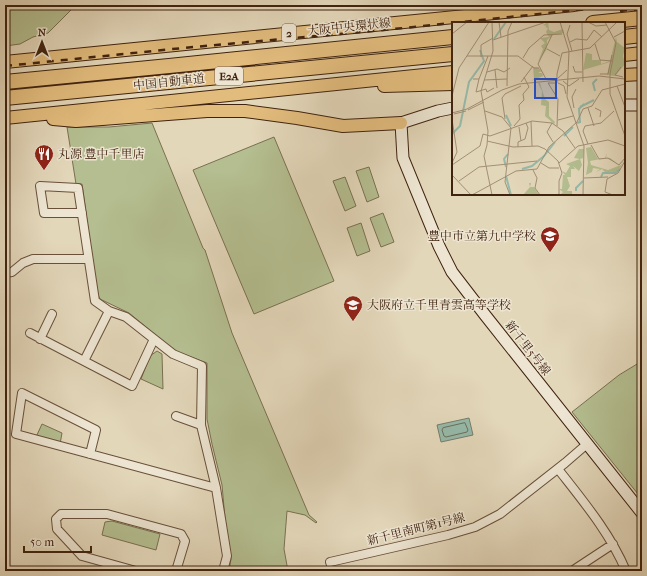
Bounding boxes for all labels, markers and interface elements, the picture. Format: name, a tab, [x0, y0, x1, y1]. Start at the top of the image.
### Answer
street label: 大阪中央環状線	[306, 16, 392, 38]
north arrow	[22, 22, 62, 62]
inset map	[452, 22, 625, 195]
road number: 2	[282, 24, 296, 42]
text: N	[38, 26, 47, 39]
road number: E2A	[215, 67, 243, 85]
street label: 中国自動車道	[132, 71, 206, 93]
restaurant icon: 丸源 豊中千里店	[33, 143, 55, 171]
place label: 丸源 豊中千里店	[58, 147, 145, 161]
school or university icon: 豊中市立第九中学校	[539, 225, 561, 253]
place label: 豊中市立第九中学校	[428, 229, 536, 243]
school or university icon: 大阪府立千里青雲高等学校	[342, 294, 364, 322]
place label: 大阪府立千里青雲高等学校	[367, 298, 511, 312]
street label: 新千里5号線	[502, 318, 554, 378]
street label: 新千里南町第1号線	[366, 510, 466, 548]
scale bar	[24, 528, 91, 554]
text: 50 m	[30, 535, 54, 549]

